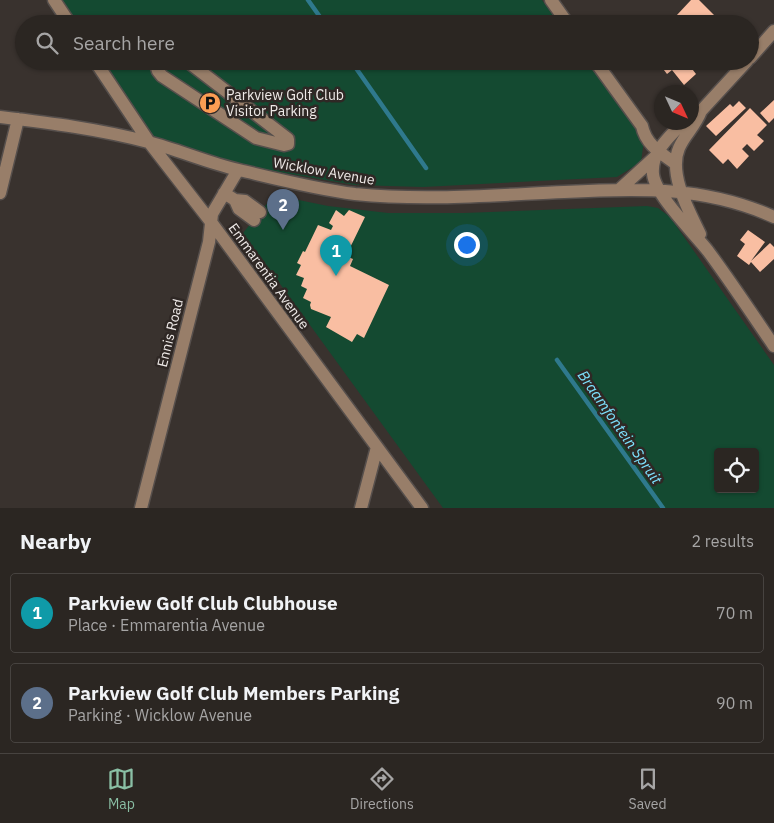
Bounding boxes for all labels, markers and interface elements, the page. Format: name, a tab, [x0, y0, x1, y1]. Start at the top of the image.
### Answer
search box	[15, 15, 759, 70]
icon: search	[33, 29, 61, 57]
text: Search here	[73, 31, 175, 55]
north arrow	[654, 85, 699, 130]
place label: Parkview Golf Club Visitor Parking	[226, 86, 344, 120]
parking icon: Parkview Golf Club Visitor Parking	[198, 91, 222, 115]
street label: Wicklow Avenue	[272, 153, 376, 189]
pin: 2	[267, 189, 299, 230]
street label: Emmarentia Avenue	[224, 219, 314, 333]
your location	[454, 232, 480, 258]
pin: 1	[320, 235, 352, 276]
street label: Ennis Road	[153, 297, 187, 369]
water label: Braamfontein Spruit	[574, 366, 667, 488]
map controls	[714, 448, 759, 493]
button: locate	[714, 448, 759, 493]
text: Nearby	[20, 527, 91, 555]
text: 2 results	[691, 531, 754, 551]
text: Parkview Golf Club Clubhouse	[68, 591, 338, 615]
text: 1	[32, 603, 42, 623]
text: 70 m	[716, 603, 753, 623]
text: Place · Emmarentia Avenue	[68, 615, 265, 635]
text: Parkview Golf Club Members Parking	[68, 681, 399, 705]
text: 2	[32, 693, 42, 713]
text: 90 m	[716, 693, 753, 713]
text: Parking · Wicklow Avenue	[68, 705, 252, 725]
tab: Map	[107, 765, 135, 813]
tab: Directions	[350, 765, 414, 813]
tab: Saved	[629, 765, 667, 813]

